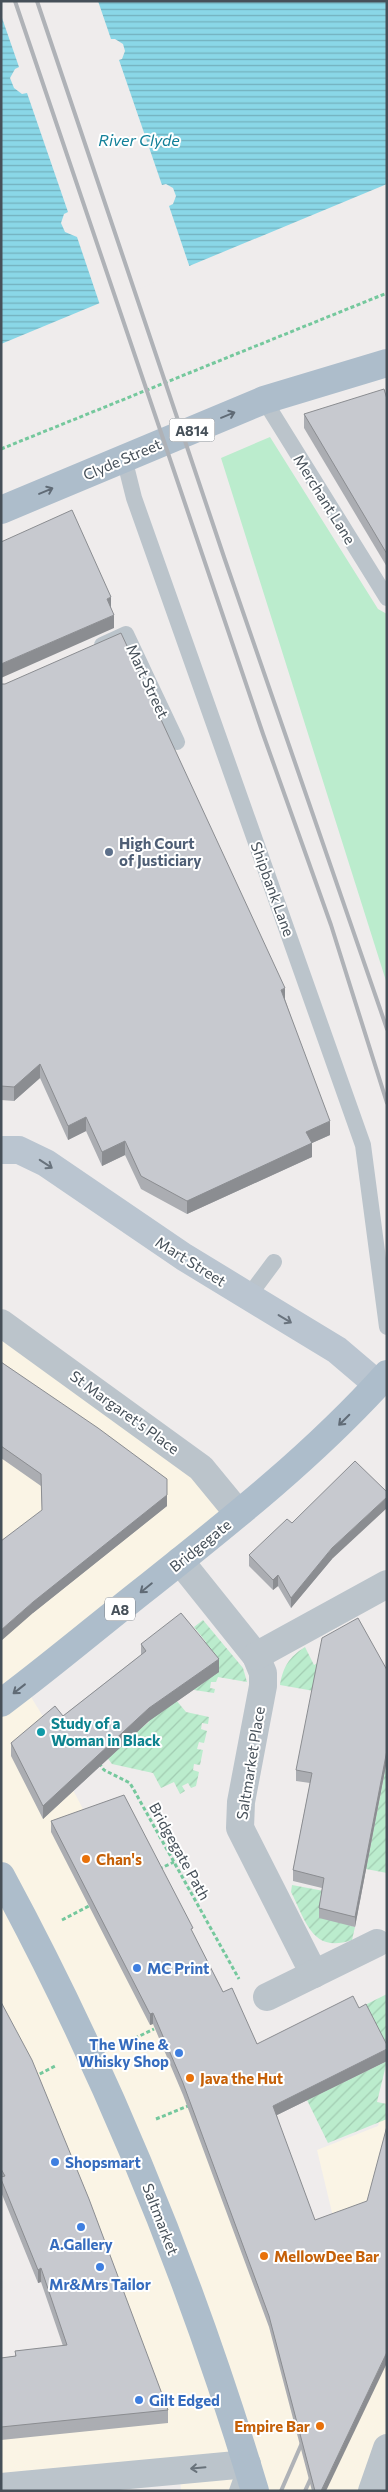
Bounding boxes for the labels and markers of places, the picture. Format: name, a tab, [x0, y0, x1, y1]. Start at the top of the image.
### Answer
place label: High Court of Justiciary	[119, 834, 202, 869]
marker: High Court of Justiciary	[103, 846, 115, 858]
place label: Study of a Woman in Black	[51, 1714, 161, 1749]
marker: Study of a Woman in Black	[35, 1726, 47, 1738]
place label: Chan's	[96, 1850, 142, 1868]
marker: Chan's	[80, 1853, 92, 1865]
place label: MC Print	[147, 1959, 209, 1977]
marker: MC Print	[131, 1962, 143, 1974]
place label: The Wine & Whisky Shop	[78, 2035, 170, 2070]
marker: The Wine & Whisky Shop	[173, 2047, 185, 2059]
place label: Java the Hut	[200, 2069, 283, 2087]
marker: Java the Hut	[184, 2072, 196, 2084]
place label: Shopsmart	[65, 2153, 141, 2171]
marker: Shopsmart	[49, 2156, 61, 2168]
marker: A.Gallery	[75, 2221, 87, 2233]
place label: A.Gallery	[49, 2235, 114, 2253]
place label: MellowDee Bar	[274, 2247, 379, 2265]
marker: MellowDee Bar	[258, 2250, 270, 2262]
marker: Mr&Mrs Tailor	[94, 2261, 106, 2273]
place label: Mr&Mrs Tailor	[49, 2275, 151, 2293]
place label: Gilt Edged	[149, 2391, 220, 2409]
marker: Gilt Edged	[133, 2394, 145, 2406]
place label: Empire Bar	[234, 2417, 310, 2435]
marker: Empire Bar	[314, 2420, 326, 2432]

